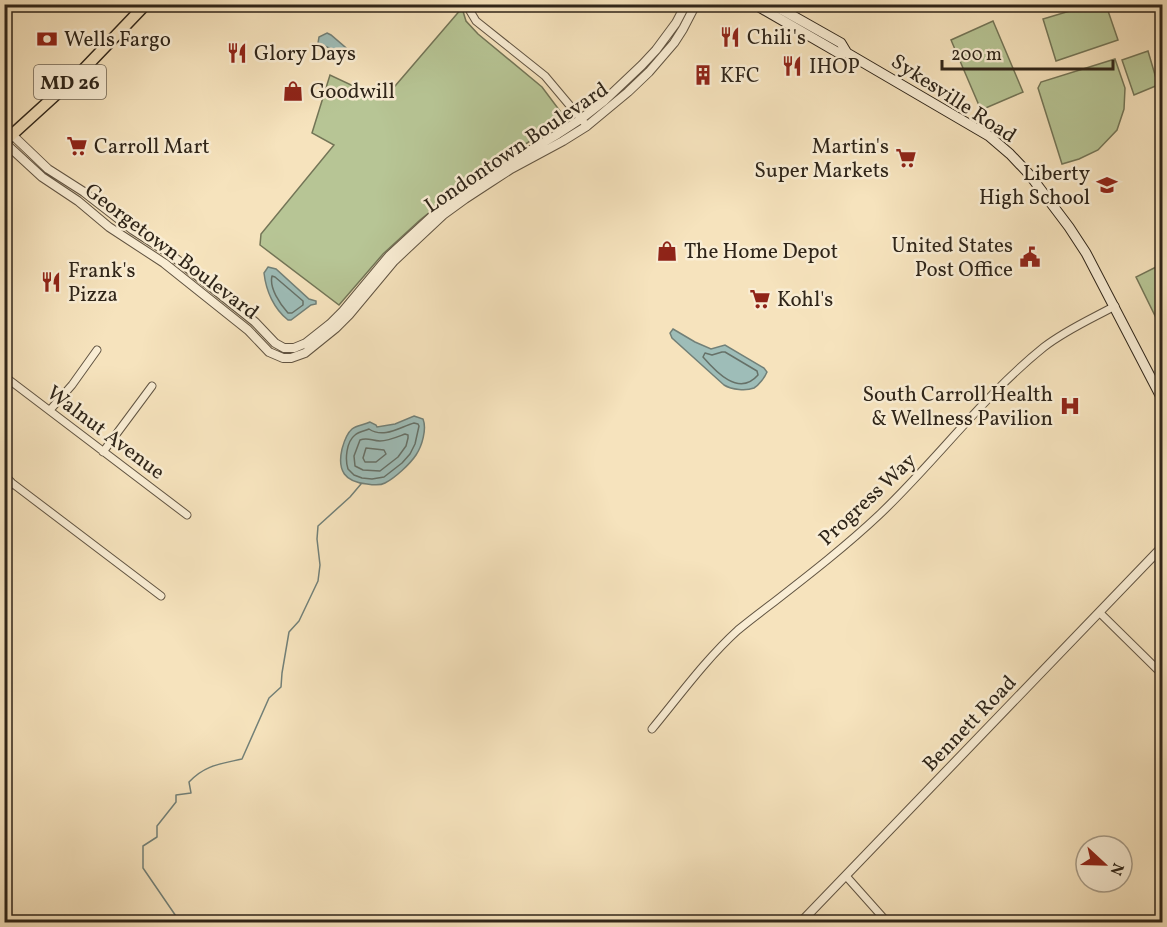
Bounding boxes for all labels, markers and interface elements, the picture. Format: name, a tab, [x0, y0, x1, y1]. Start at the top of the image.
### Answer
place label: Chili's	[747, 24, 806, 53]
restaurant icon: Chili's	[718, 25, 742, 49]
place label: Wells Fargo	[64, 26, 171, 55]
bank icon: Wells Fargo	[35, 27, 59, 51]
scale bar	[942, 33, 1113, 71]
place label: Glory Days	[254, 40, 356, 69]
restaurant icon: Glory Days	[225, 41, 249, 65]
text: 200 m	[951, 43, 1002, 68]
street label: Sykesville Road	[885, 48, 1022, 151]
place label: IHOP	[809, 53, 860, 82]
restaurant icon: IHOP	[780, 54, 804, 78]
place label: KFC	[720, 62, 760, 91]
building icon: KFC	[691, 63, 715, 87]
road number: MD 26	[34, 65, 106, 99]
street label: Londontown Boulevard	[419, 76, 615, 221]
place label: Goodwill	[310, 78, 395, 107]
shop icon: Goodwill	[281, 79, 305, 103]
place label: Carroll Mart	[94, 133, 210, 162]
place label: Martin's Super Markets	[754, 133, 889, 186]
supermarket icon: Carroll Mart	[65, 134, 89, 158]
supermarket icon: Martin's Super Markets	[894, 146, 918, 170]
place label: Liberty High School	[979, 160, 1091, 213]
school or university icon: Liberty High School	[1095, 173, 1119, 197]
street label: Georgetown Boulevard	[78, 177, 264, 327]
place label: United States Post Office	[892, 232, 1013, 285]
place label: The Home Depot	[684, 238, 838, 267]
shop icon: The Home Depot	[655, 239, 679, 263]
public building icon: United States Post Office	[1018, 245, 1042, 269]
place label: Frank's Pizza	[68, 257, 136, 310]
restaurant icon: Frank's Pizza	[39, 270, 63, 294]
place label: Kohl's	[777, 286, 833, 315]
supermarket icon: Kohl's	[748, 287, 772, 311]
street label: Walnut Avenue	[40, 379, 170, 487]
place label: South Carroll Health & Wellness Pavilion	[862, 381, 1053, 434]
hospital icon: South Carroll Health & Wellness Pavilion	[1058, 394, 1082, 418]
street label: Progress Way	[813, 447, 924, 553]
street label: Bennett Road	[917, 669, 1024, 779]
north arrow	[1074, 834, 1134, 894]
text: N	[1104, 859, 1128, 879]

